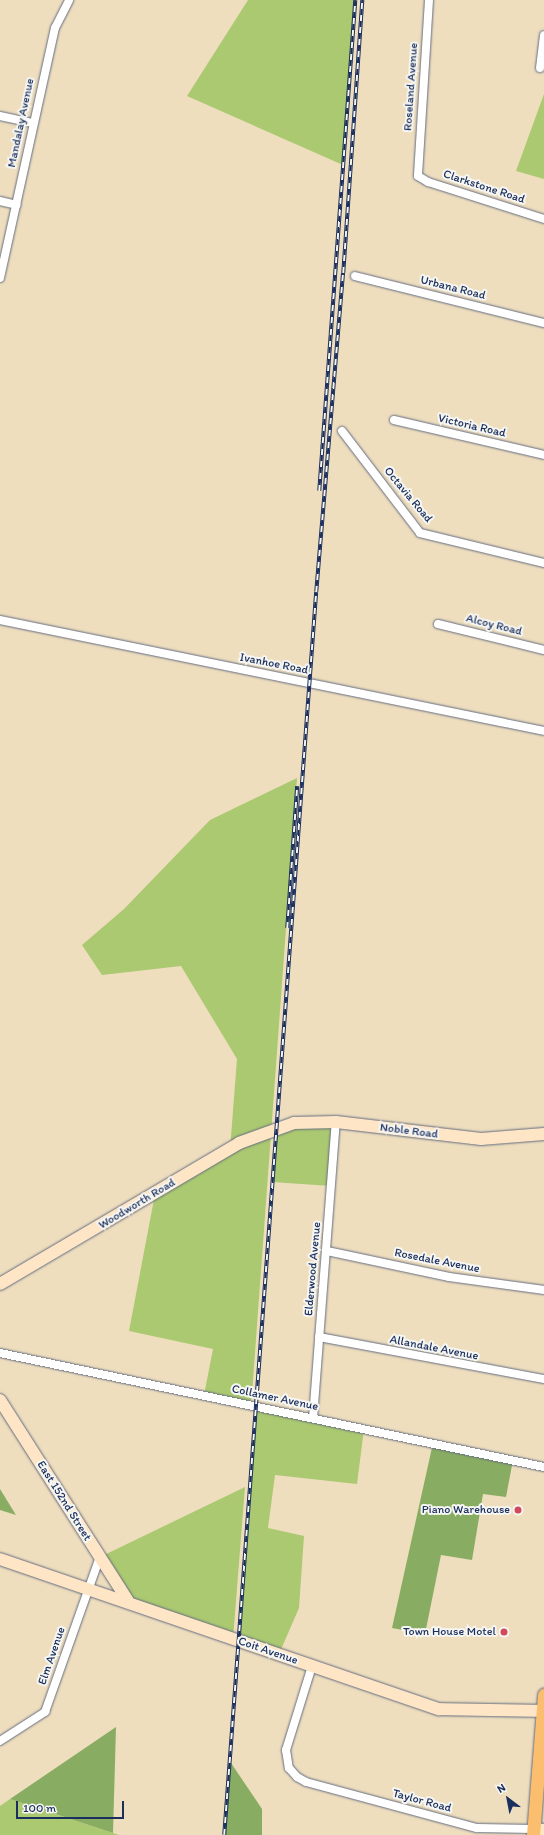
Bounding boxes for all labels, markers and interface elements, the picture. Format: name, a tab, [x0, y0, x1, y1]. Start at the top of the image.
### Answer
street label: Roseland Avenue	[401, 43, 421, 131]
street label: Mandalay Avenue	[5, 77, 37, 169]
street label: Clarkstone Road	[441, 167, 527, 207]
street label: Urbana Road	[419, 273, 487, 303]
street label: Victoria Road	[437, 411, 507, 441]
street label: Octavia Road	[381, 464, 435, 526]
street label: Alcoy Road	[465, 611, 523, 639]
street label: Ivanhoe Road	[239, 650, 309, 678]
street label: Noble Road	[379, 1120, 439, 1142]
street label: Woodworth Road	[96, 1175, 178, 1233]
street label: Elderwood Avenue	[302, 1222, 324, 1316]
street label: Rosedale Avenue	[393, 1246, 481, 1276]
street label: Allandale Avenue	[389, 1332, 479, 1364]
street label: Collamer Avenue	[231, 1382, 319, 1414]
street label: East 152nd Street	[34, 1459, 94, 1543]
place label: Piano Warehouse	[422, 1503, 510, 1517]
marker: Piano Warehouse	[513, 1505, 523, 1515]
street label: Elm Avenue	[35, 1625, 69, 1687]
place label: Town House Motel	[403, 1625, 496, 1639]
marker: Town House Motel	[499, 1627, 509, 1637]
street label: Coit Avenue	[237, 1634, 299, 1668]
north arrow	[488, 1779, 528, 1819]
text: N	[495, 1781, 508, 1796]
street label: Taylor Road	[391, 1786, 453, 1816]
scale bar	[18, 1793, 126, 1819]
text: 100 m	[23, 1801, 56, 1815]

